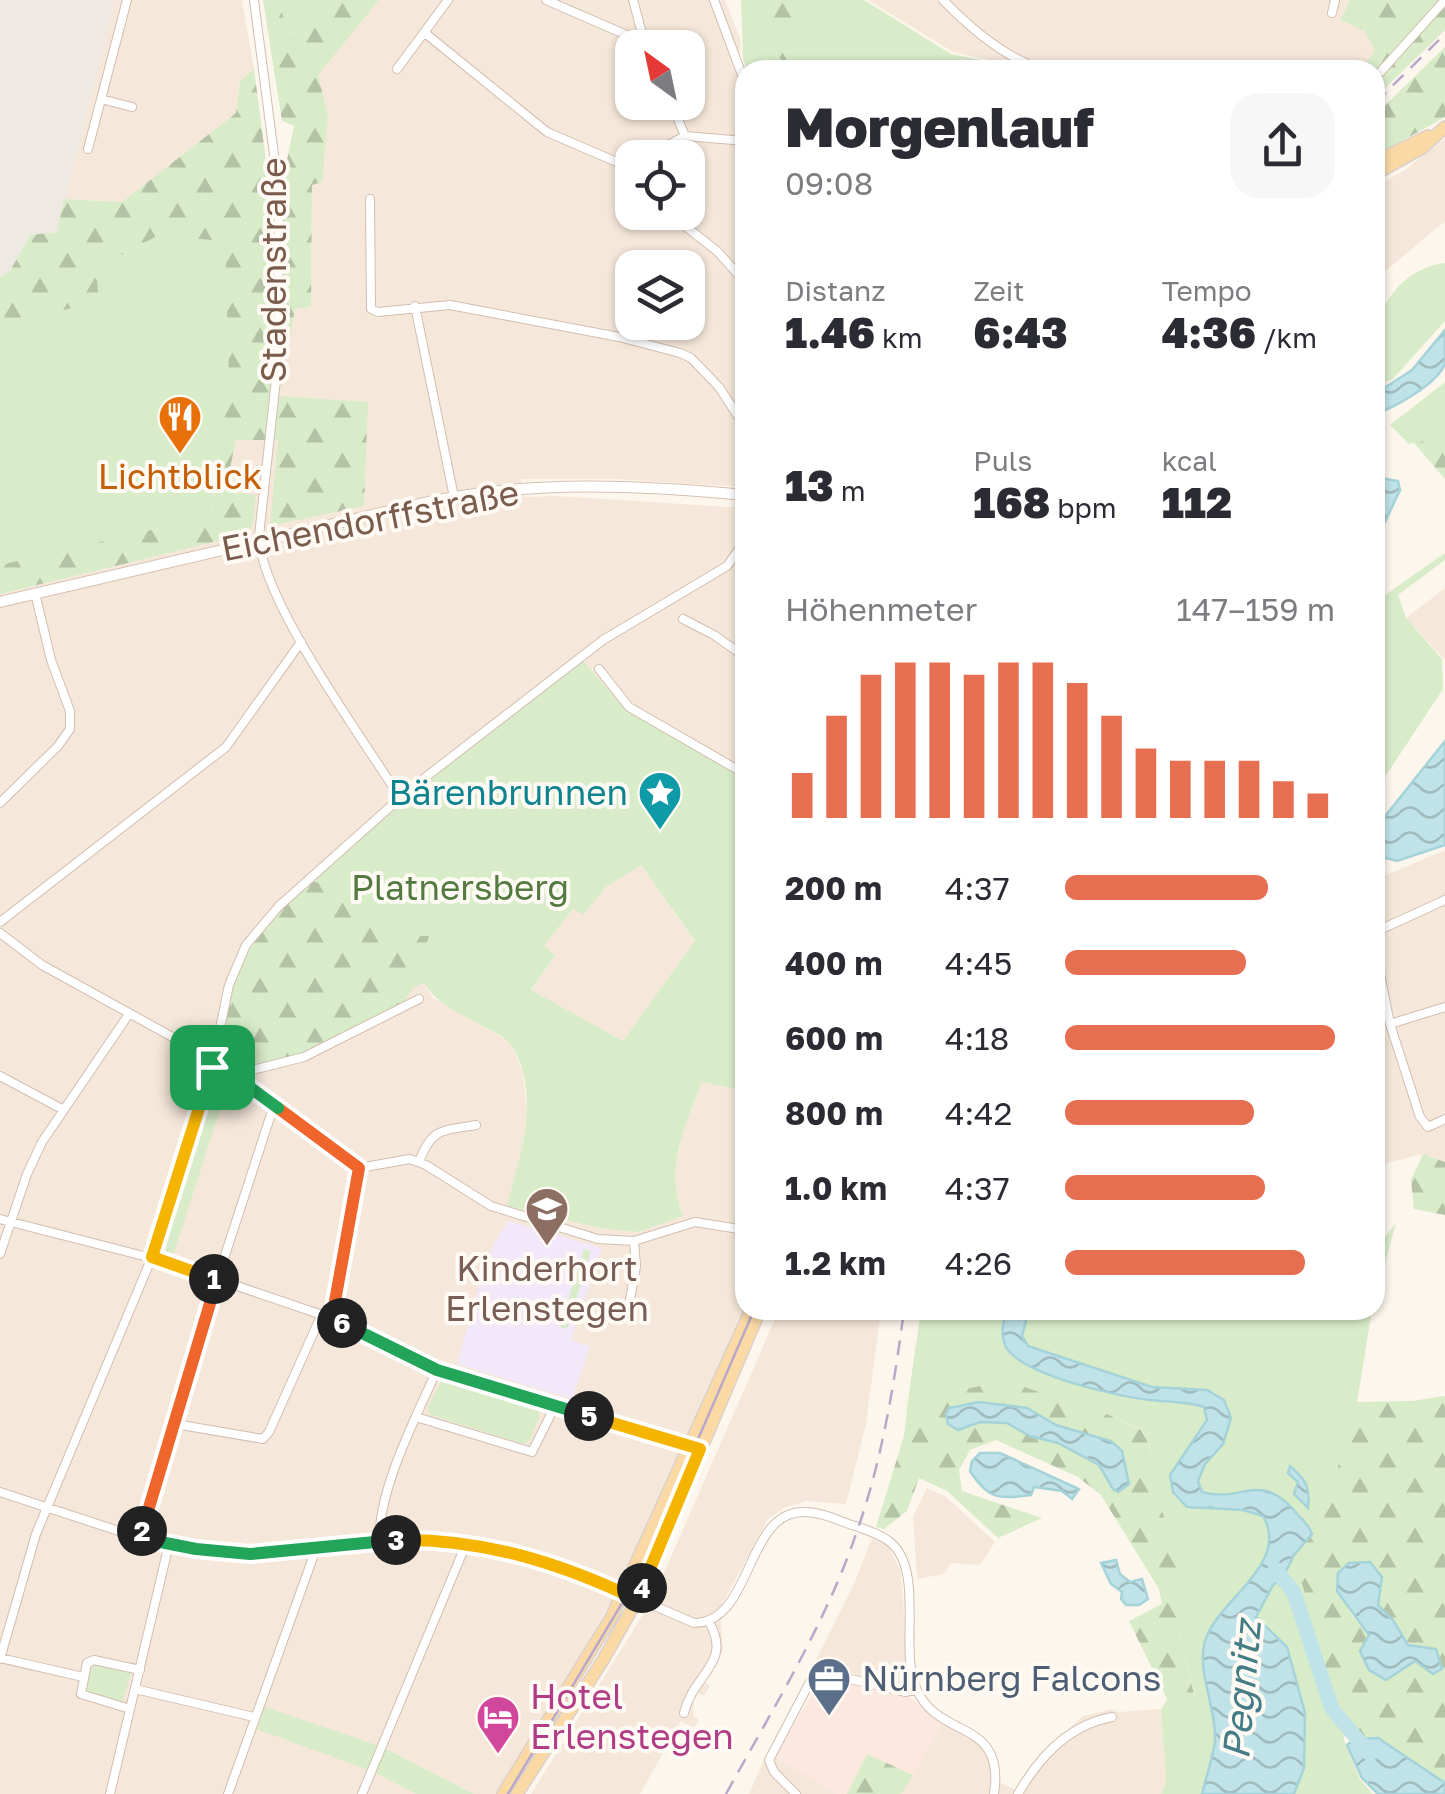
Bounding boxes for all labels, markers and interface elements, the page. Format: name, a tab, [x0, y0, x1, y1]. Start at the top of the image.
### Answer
north arrow	[615, 30, 705, 120]
map controls	[615, 30, 705, 340]
text: Morgenlauf	[785, 93, 1094, 159]
button: share	[1230, 93, 1335, 198]
button: locate	[615, 140, 705, 230]
street label: Stadenstraße	[252, 157, 294, 383]
text: 09:08	[785, 164, 873, 202]
button: layers	[615, 250, 705, 340]
text: Distanz	[785, 274, 885, 307]
text: Zeit	[973, 274, 1025, 307]
text: Tempo	[1162, 274, 1252, 307]
text: 1.46	[785, 307, 875, 357]
text: 6:43	[973, 307, 1068, 357]
text: 4:36	[1162, 307, 1256, 357]
text: km	[875, 321, 923, 354]
text: /km	[1256, 321, 1317, 354]
restaurant icon: Lichtblick	[157, 394, 203, 455]
text: Puls	[973, 444, 1032, 477]
text: kcal	[1162, 444, 1217, 477]
place label: Lichtblick	[98, 455, 262, 497]
text: 13	[785, 460, 834, 510]
street label: Eichendorffstraße	[217, 471, 522, 569]
text: m	[834, 474, 865, 507]
text: 168	[973, 477, 1050, 527]
text: 112	[1162, 477, 1232, 527]
text: bpm	[1050, 491, 1117, 524]
text: Höhenmeter	[785, 590, 977, 628]
text: 147–159 m	[1176, 590, 1335, 628]
place icon: Bärenbrunnen	[637, 770, 683, 831]
place label: Bärenbrunnen	[388, 771, 628, 813]
park label: Platnersberg	[351, 866, 569, 908]
text: 200 m	[785, 869, 882, 907]
text: 4:37	[945, 869, 1010, 907]
text: 400 m	[785, 944, 883, 982]
text: 4:45	[945, 944, 1012, 982]
text: 600 m	[785, 1019, 883, 1057]
text: 4:18	[945, 1019, 1009, 1057]
pin	[170, 1025, 255, 1110]
icon: arrive	[185, 1040, 240, 1095]
text: 800 m	[785, 1094, 883, 1132]
text: 4:42	[945, 1094, 1012, 1132]
text: 1.0 km	[785, 1169, 887, 1207]
text: 4:37	[945, 1169, 1010, 1207]
school or university icon: Kinderhort Erlenstegen	[524, 1186, 570, 1247]
text: 1.2 km	[785, 1244, 886, 1282]
text: 4:26	[945, 1244, 1012, 1282]
place label: Kinderhort Erlenstegen	[445, 1247, 649, 1329]
pin: 1	[189, 1254, 239, 1304]
text: 1	[207, 1262, 221, 1295]
pin: 6	[317, 1298, 367, 1348]
text: 6	[333, 1306, 351, 1339]
pin: 5	[564, 1391, 614, 1441]
text: 5	[580, 1399, 598, 1432]
pin: 2	[117, 1506, 167, 1556]
text: 2	[133, 1514, 151, 1547]
pin: 3	[371, 1515, 421, 1565]
text: 3	[387, 1523, 405, 1556]
pin: 4	[617, 1563, 667, 1613]
text: 4	[633, 1571, 651, 1604]
water label: Pegnitz	[1212, 1615, 1269, 1761]
office icon: Nürnberg Falcons	[806, 1656, 852, 1717]
place label: Nürnberg Falcons	[862, 1657, 1161, 1699]
place label: Hotel Erlenstegen	[530, 1675, 734, 1757]
hotel icon: Hotel Erlenstegen	[475, 1694, 521, 1755]

